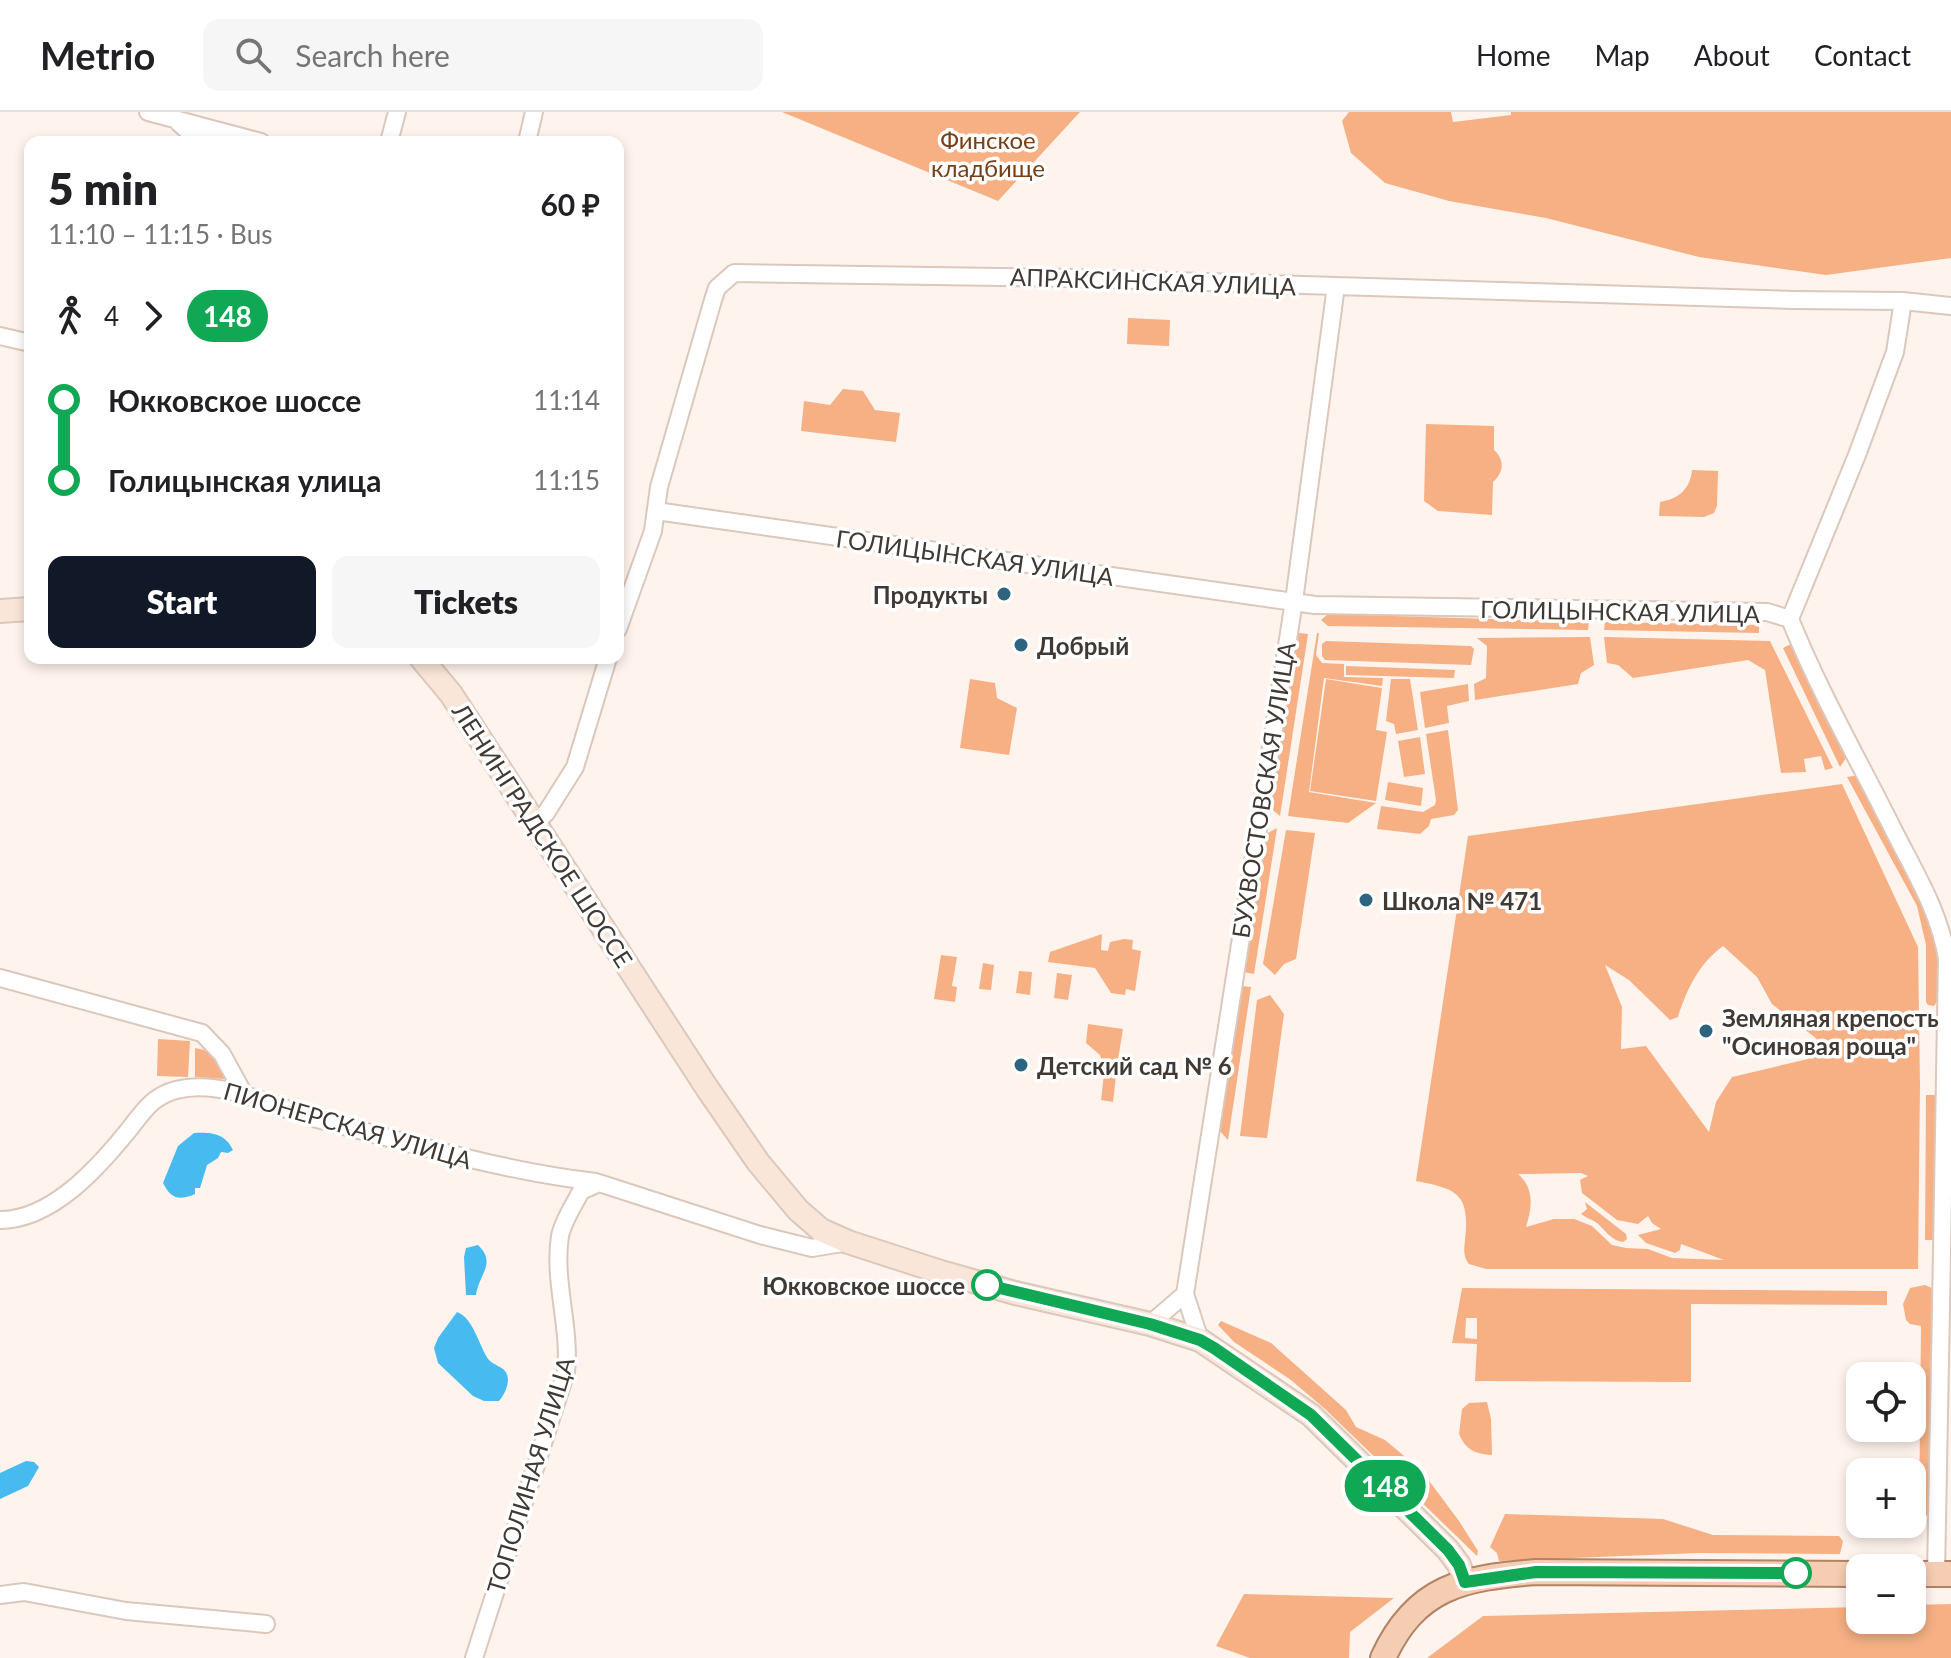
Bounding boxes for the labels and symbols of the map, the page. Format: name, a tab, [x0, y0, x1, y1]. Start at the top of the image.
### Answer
park label: Финское кладбище	[931, 125, 1045, 182]
street label: АПРАКСИНСКАЯ УЛИЦА	[1010, 262, 1297, 301]
street label: ГОЛИЦЫНСКАЯ УЛИЦА	[834, 523, 1116, 591]
place label: Продукты	[873, 580, 988, 609]
marker: Продукты	[995, 585, 1013, 603]
street label: ГОЛИЦЫНСКАЯ УЛИЦА	[1480, 594, 1761, 628]
place label: Добрый	[1037, 631, 1129, 660]
marker: Добрый	[1012, 636, 1030, 654]
street label: БУХВОСТОВСКАЯ УЛИЦА	[1225, 639, 1301, 940]
street label: ЛЕНИНГРАДСКОЕ ШОССЕ	[446, 697, 639, 972]
place label: Школа № 471	[1382, 886, 1542, 915]
marker: Школа № 471	[1357, 891, 1375, 909]
place label: Земляная крепость "Осиновая роща"	[1722, 1003, 1939, 1060]
marker: Земляная крепость "Осиновая роща"	[1697, 1022, 1715, 1040]
place label: Детский сад № 6	[1037, 1051, 1232, 1080]
marker: Детский сад № 6	[1012, 1056, 1030, 1074]
street label: ПИОНЕРСКАЯ УЛИЦА	[221, 1076, 476, 1175]
marker: Юкковское шоссе	[972, 1270, 1002, 1300]
place label: Юкковское шоссе	[762, 1271, 965, 1300]
street label: ТОПОЛИНАЯ УЛИЦА	[480, 1353, 580, 1597]
line badge: 148	[1339, 1460, 1431, 1512]
unlabelled marker	[1781, 1558, 1811, 1588]

